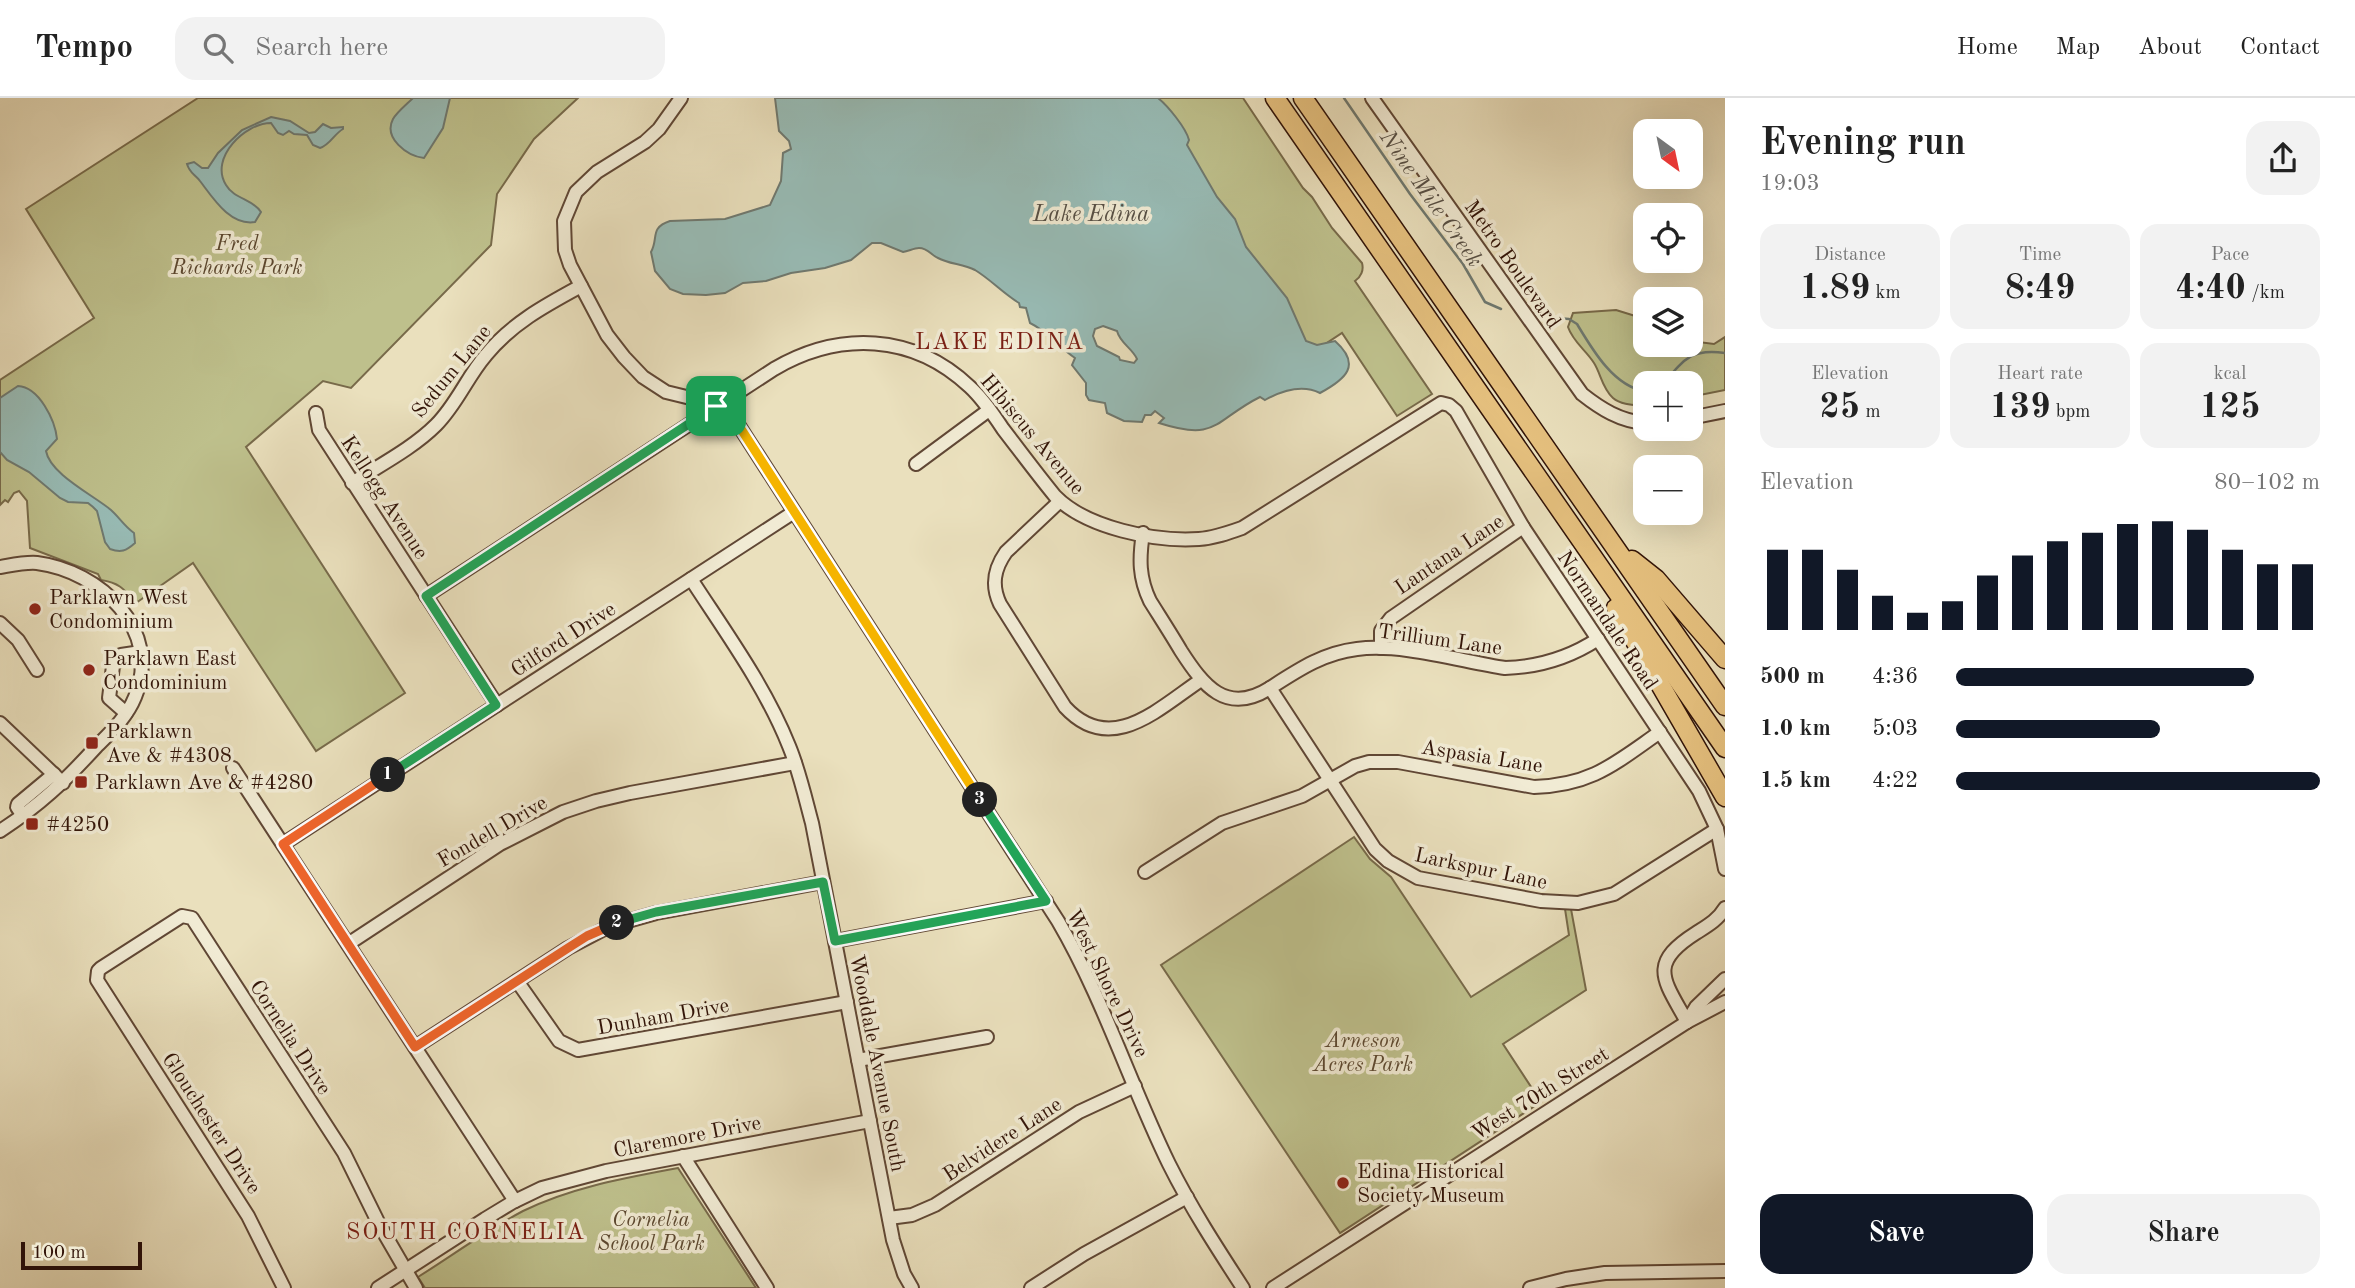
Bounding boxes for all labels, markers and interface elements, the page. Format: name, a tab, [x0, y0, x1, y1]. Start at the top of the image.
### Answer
search box	[175, 17, 665, 80]
icon: search	[199, 29, 237, 67]
text: Tempo	[35, 32, 133, 65]
text: Search here	[255, 35, 388, 61]
text: Home	[1957, 36, 2018, 60]
text: Map	[2056, 36, 2100, 60]
text: About	[2138, 36, 2202, 60]
text: Contact	[2240, 36, 2320, 60]
north arrow	[1633, 119, 1703, 189]
map controls	[1633, 119, 1703, 525]
button: share	[2246, 121, 2320, 195]
water label: Nine Mile Creek	[1375, 125, 1486, 271]
text: Evening run	[1760, 125, 1966, 163]
text: 19:03	[1760, 172, 1820, 195]
street label: Metro Boulevard	[1460, 197, 1564, 333]
water label: Lake Edina	[1032, 203, 1149, 226]
button: locate	[1633, 203, 1703, 273]
park label: Fred Richards Park	[170, 234, 303, 279]
text: Distance	[1814, 246, 1886, 265]
text: Time	[2019, 246, 2061, 265]
text: Pace	[2211, 246, 2249, 265]
text: 1.89	[1800, 271, 1870, 306]
text: 8:49	[2005, 271, 2075, 306]
text: 4:40	[2175, 271, 2246, 306]
text: km	[1870, 284, 1901, 303]
text: /km	[2246, 284, 2285, 303]
button: layers	[1633, 287, 1703, 357]
street label: Sedum Lane	[408, 321, 496, 422]
district label: LAKE EDINA	[915, 331, 1085, 354]
text: Elevation	[1811, 365, 1889, 384]
text: Heart rate	[1997, 365, 2083, 384]
text: kcal	[2214, 365, 2246, 384]
street label: Hibiscus Avenue	[976, 371, 1088, 499]
button: +	[1633, 371, 1703, 441]
pin	[686, 376, 746, 436]
icon: arrive	[697, 387, 735, 425]
text: 25	[1819, 390, 1860, 425]
text: 139	[1990, 390, 2050, 425]
text: 125	[2200, 390, 2260, 425]
text: m	[1860, 403, 1881, 422]
text: bpm	[2050, 403, 2090, 422]
street label: Kellogg Avenue	[336, 432, 431, 563]
button: −	[1633, 455, 1703, 525]
text: Elevation	[1760, 471, 1854, 494]
text: 80–102 m	[2214, 471, 2320, 494]
street label: Lantana Lane	[1392, 511, 1508, 599]
street label: Normandale Road	[1552, 547, 1661, 694]
place label: Parklawn West Condominium	[49, 588, 188, 633]
street label: Gilford Drive	[508, 599, 620, 682]
marker: Parklawn West Condominium	[27, 601, 43, 617]
street label: Trillium Lane	[1376, 621, 1503, 660]
place label: Parklawn East Condominium	[103, 649, 237, 694]
marker: Parklawn East Condominium	[81, 662, 97, 678]
text: 500 m	[1760, 665, 1825, 688]
text: 4:36	[1872, 665, 1918, 688]
text: 1.0 km	[1760, 717, 1831, 740]
text: 5:03	[1872, 717, 1918, 740]
place label: Parklawn Ave & #4308	[106, 722, 232, 767]
marker: Parklawn Ave & #4308	[84, 735, 100, 751]
street label: Aspasia Lane	[1419, 737, 1544, 777]
pin: 1	[370, 758, 406, 792]
text: 1	[382, 765, 393, 784]
text: 1.5 km	[1760, 769, 1831, 792]
text: 4:22	[1872, 769, 1918, 792]
place label: Parklawn Ave & #4280	[95, 773, 313, 794]
marker: Parklawn Ave & #4280	[73, 774, 89, 790]
pin: 3	[962, 782, 998, 818]
text: 3	[974, 790, 985, 809]
street label: Fondell Drive	[434, 793, 551, 872]
place label: #4250	[46, 815, 109, 836]
marker: #4250	[24, 816, 40, 832]
street label: Larkspur Lane	[1412, 845, 1549, 894]
pin: 2	[600, 906, 634, 940]
street label: West Shore Drive	[1062, 906, 1152, 1061]
text: 2	[611, 913, 622, 932]
street label: Wooddale Avenue South	[845, 953, 908, 1174]
street label: Cornelia Drive	[245, 977, 335, 1099]
street label: Dunham Drive	[596, 996, 731, 1039]
park label: Arneson Acres Park	[1312, 1031, 1413, 1076]
street label: West 70th Street	[1469, 1044, 1613, 1145]
street label: Glouchester Drive	[157, 1049, 264, 1198]
street label: Belvidere Lane	[940, 1094, 1066, 1186]
street label: Claremore Drive	[612, 1113, 763, 1162]
place label: Edina Historical Society Museum	[1357, 1162, 1505, 1207]
marker: Edina Historical Society Museum	[1335, 1175, 1351, 1191]
button: Save	[1760, 1194, 2033, 1274]
button: Share	[2047, 1194, 2320, 1274]
park label: Cornelia School Park	[597, 1210, 705, 1255]
district label: SOUTH CORNELIA	[346, 1221, 586, 1244]
scale bar	[21, 1239, 142, 1271]
text: 100 m	[32, 1244, 85, 1263]

